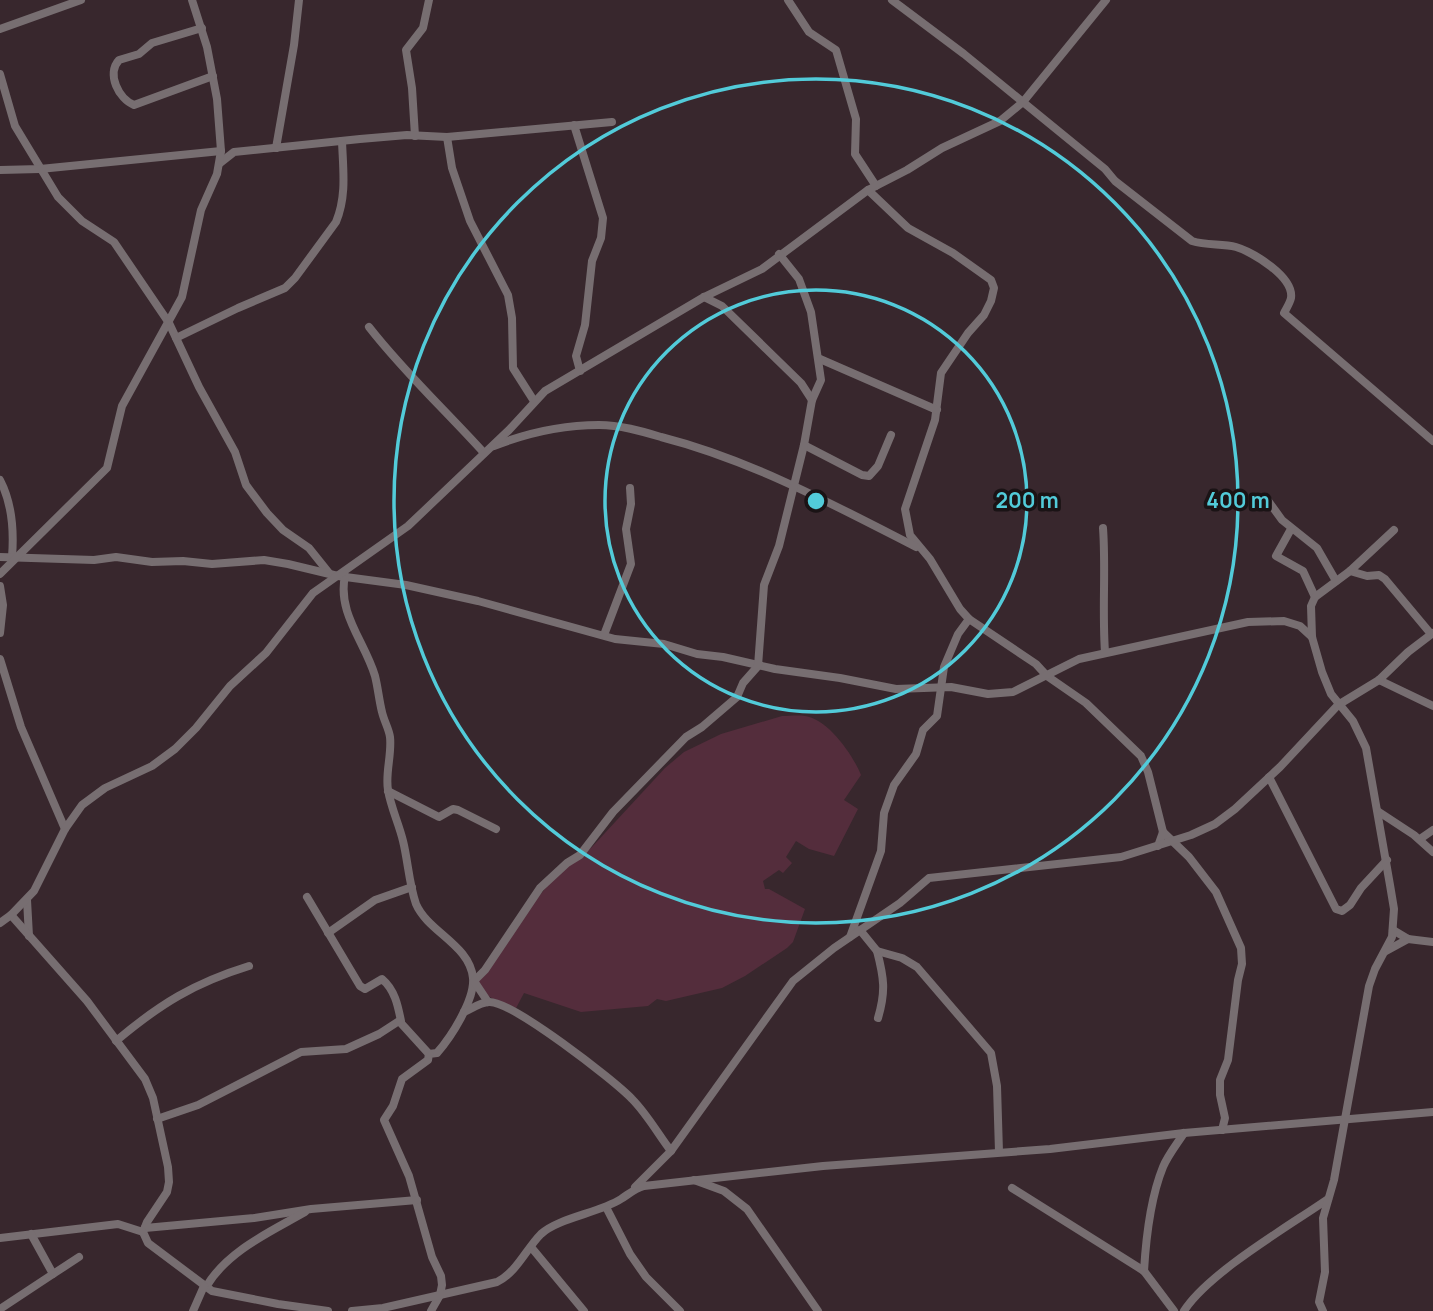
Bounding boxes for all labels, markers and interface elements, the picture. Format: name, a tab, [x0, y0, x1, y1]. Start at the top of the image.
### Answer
text: 200 m	[995, 486, 1059, 514]
text: 400 m	[1206, 486, 1270, 514]
centre of rings	[804, 489, 828, 513]

